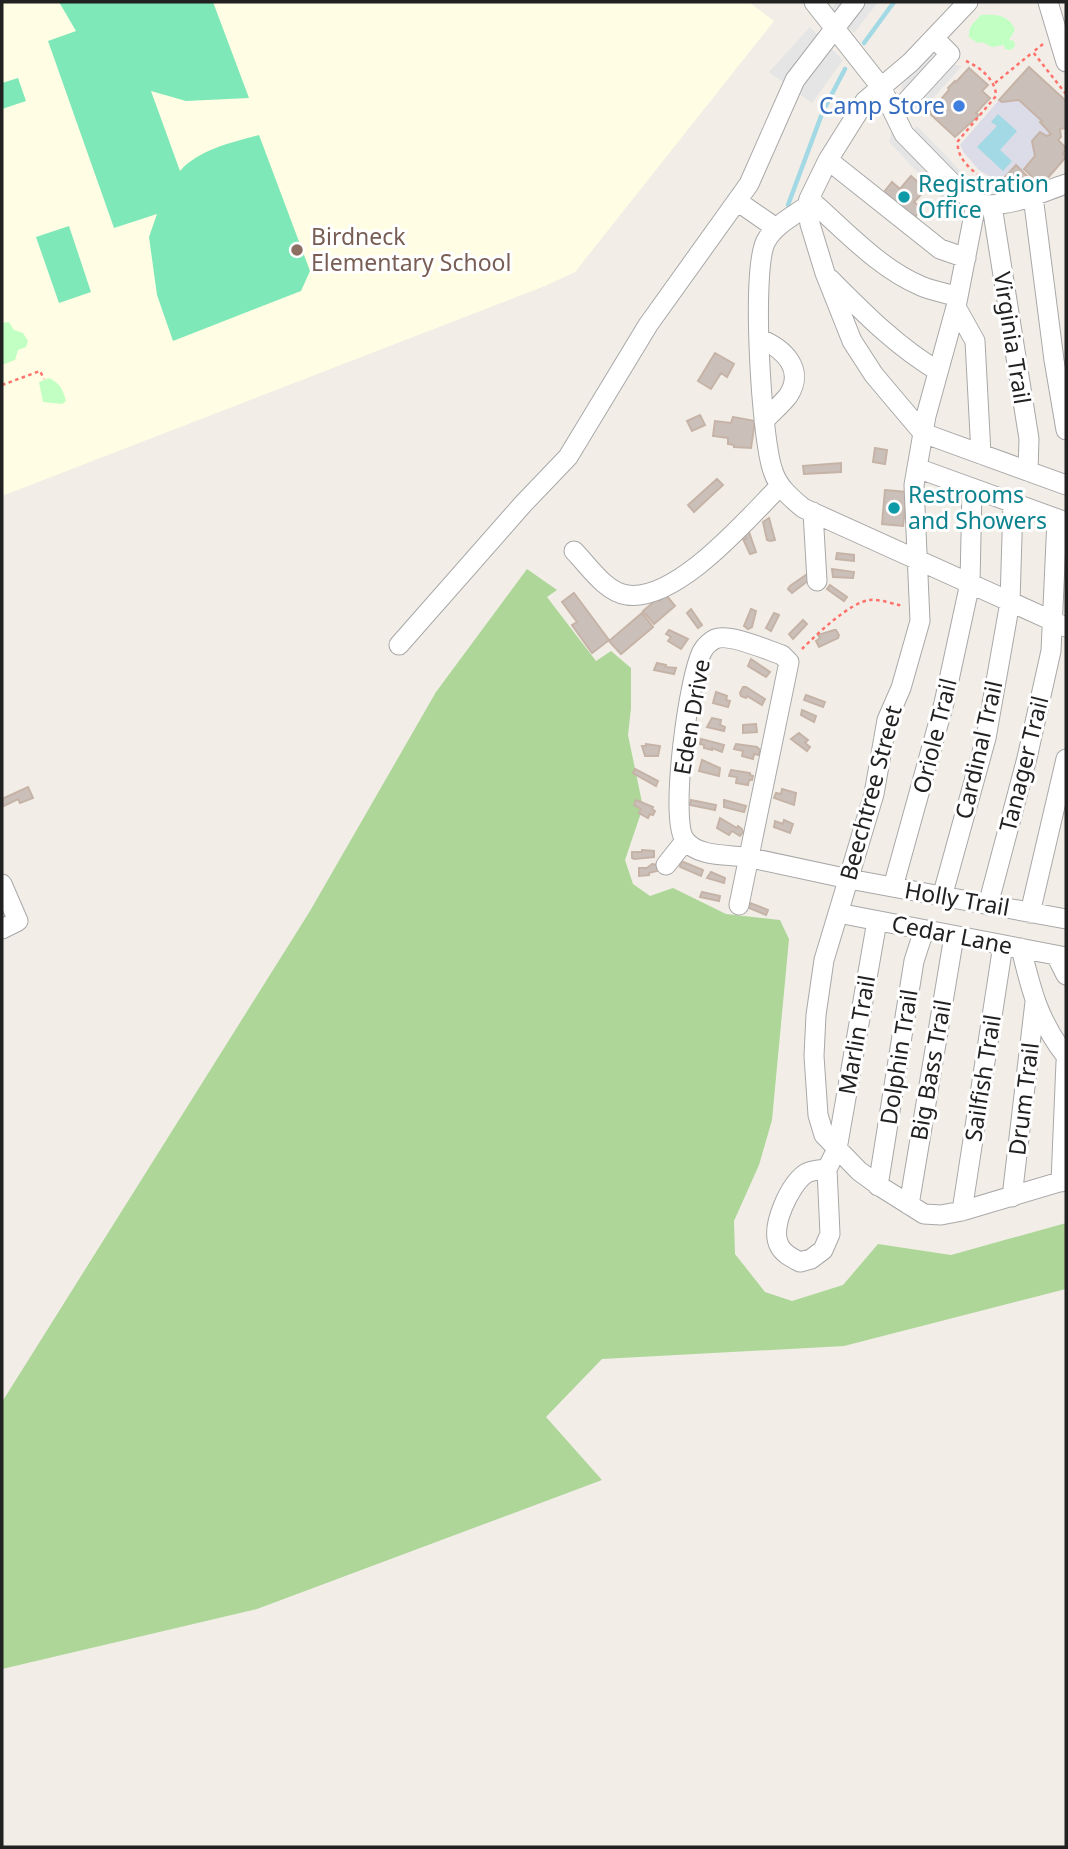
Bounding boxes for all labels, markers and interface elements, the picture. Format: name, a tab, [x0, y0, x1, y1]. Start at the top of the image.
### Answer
place label: Camp Store	[819, 89, 945, 121]
marker: Camp Store	[951, 98, 967, 114]
place label: Registration Office	[918, 167, 1049, 225]
marker: Registration Office	[896, 189, 912, 205]
place label: Birdneck Elementary School	[311, 220, 511, 278]
marker: Birdneck Elementary School	[289, 242, 305, 258]
street label: Virginia Trail	[987, 269, 1039, 406]
place label: Restrooms and Showers	[908, 478, 1047, 536]
marker: Restrooms and Showers	[886, 500, 902, 516]
street label: Eden Drive	[665, 656, 717, 777]
street label: Oriole Trail	[904, 675, 964, 797]
street label: Cardinal Trail	[947, 677, 1009, 822]
street label: Tanager Trail	[991, 692, 1055, 835]
street label: Beechtree Street	[831, 702, 909, 884]
street label: Holly Trail	[902, 873, 1012, 923]
street label: Cedar Lane	[889, 907, 1015, 961]
street label: Marlin Trail	[830, 973, 882, 1097]
street label: Dolphin Trail	[872, 987, 924, 1127]
street label: Big Bass Trail	[902, 997, 958, 1143]
street label: Sailfish Trail	[956, 1012, 1008, 1144]
street label: Drum Trail	[1000, 1041, 1046, 1157]

